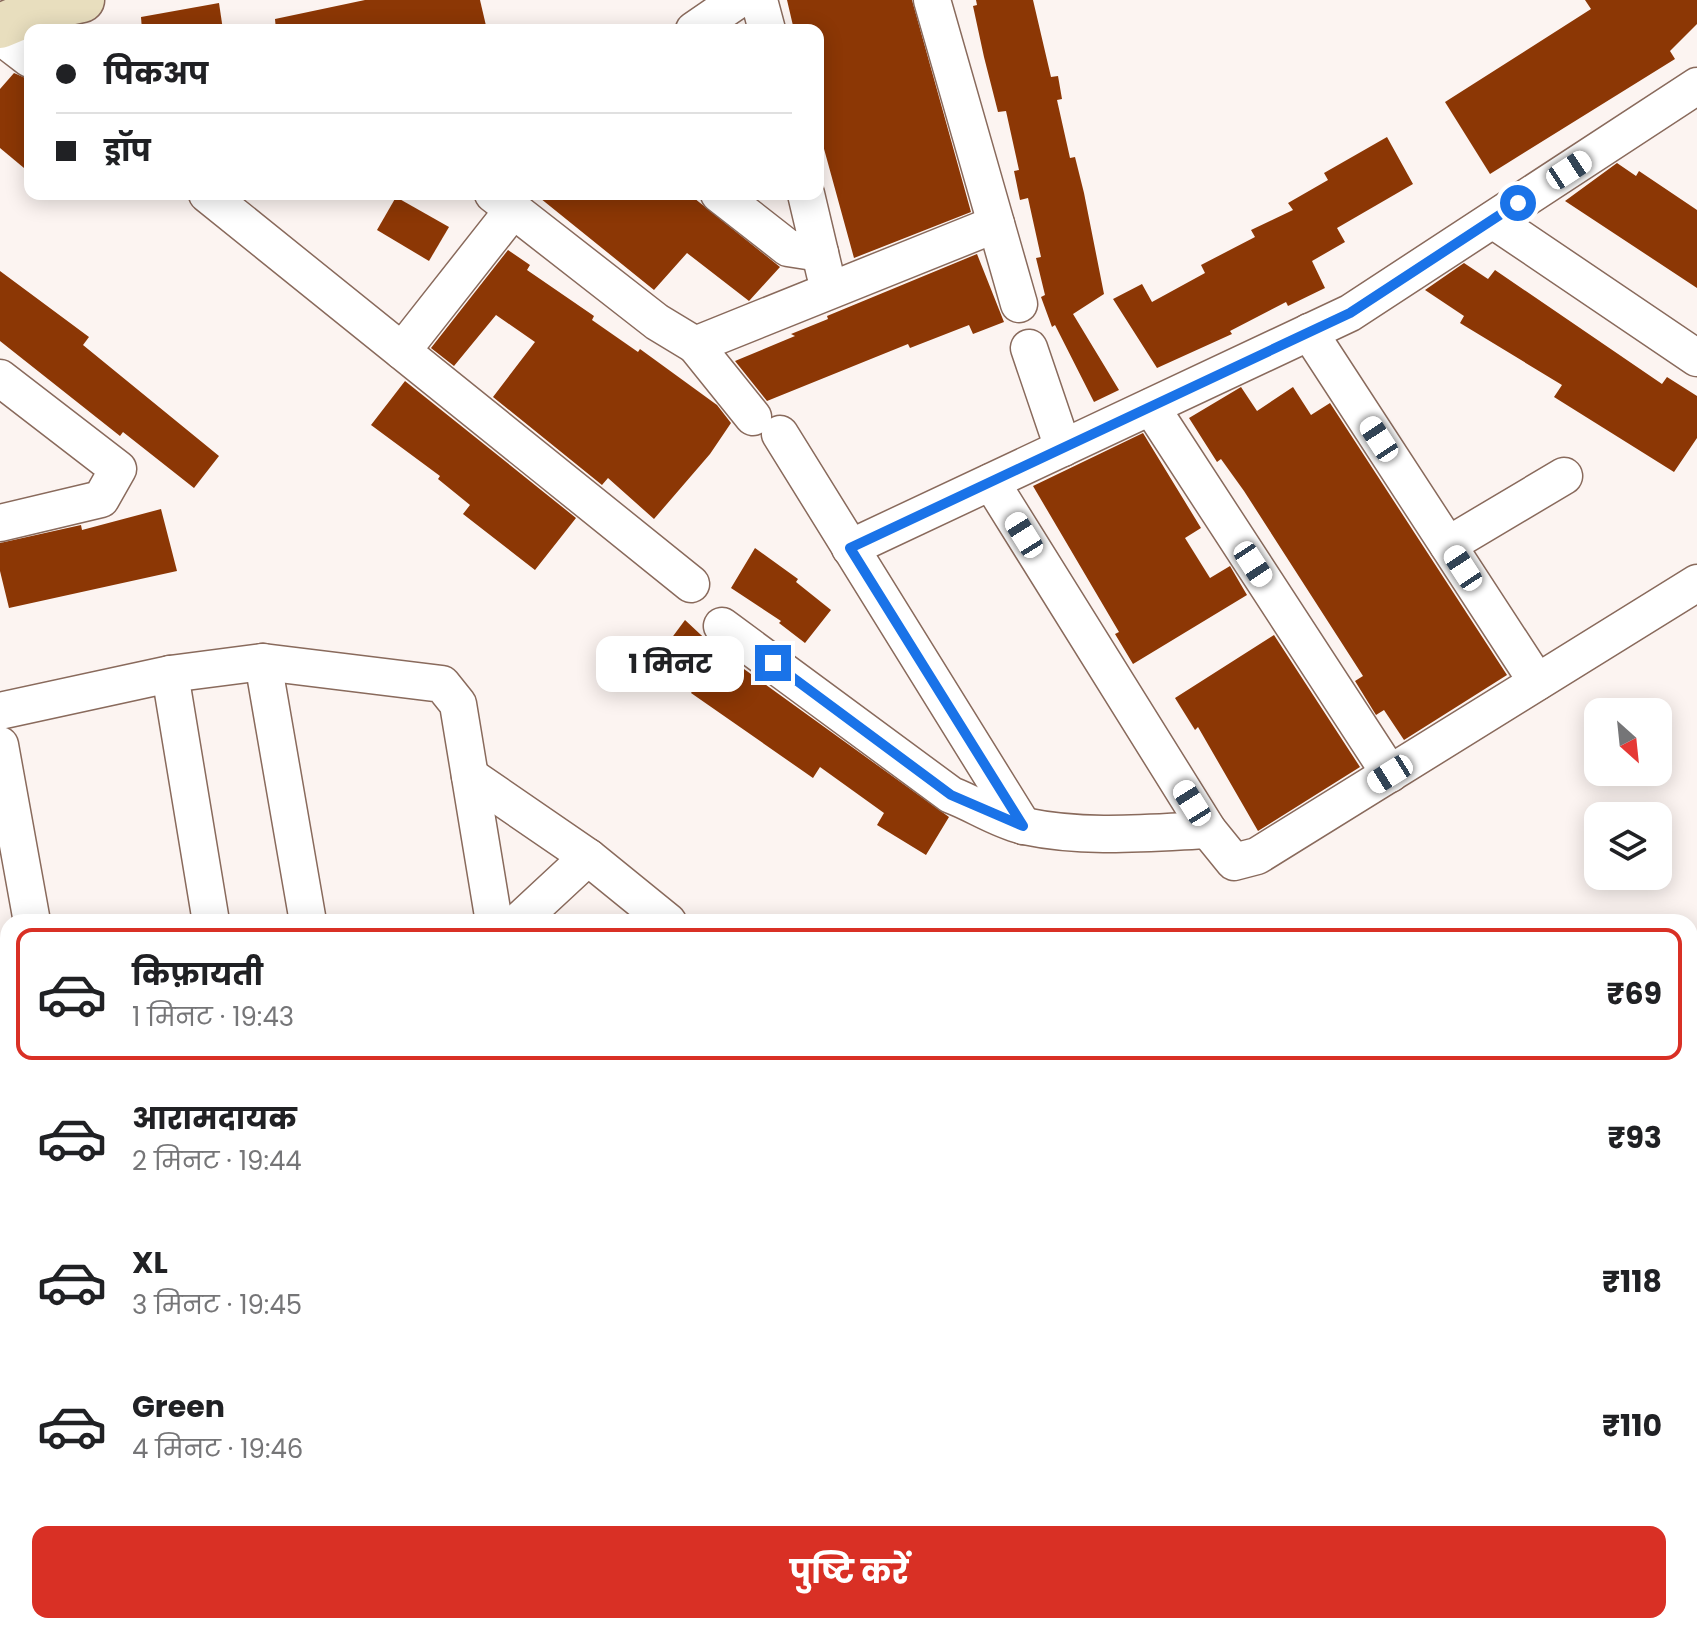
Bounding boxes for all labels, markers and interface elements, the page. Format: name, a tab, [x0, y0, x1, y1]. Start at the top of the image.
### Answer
text: पिकअप	[104, 52, 208, 95]
text: ड्रॉप	[104, 129, 151, 172]
car	[1542, 147, 1596, 193]
route start	[1500, 185, 1536, 221]
car	[1356, 412, 1402, 466]
car	[1001, 508, 1047, 562]
car	[1230, 537, 1276, 591]
car	[1440, 541, 1486, 595]
callout: 1 मिनट	[597, 635, 745, 691]
route end	[755, 645, 791, 681]
text: 1 मिनट	[628, 646, 712, 682]
north arrow	[1584, 698, 1672, 786]
map controls	[1584, 698, 1672, 890]
car	[1363, 751, 1417, 797]
car	[1169, 776, 1215, 830]
button: layers	[1584, 802, 1672, 890]
text: किफ़ायती	[132, 953, 263, 996]
icon: car	[36, 958, 108, 1030]
text: ₹69	[1607, 972, 1662, 1015]
text: 1 मिनट · 19:43	[132, 999, 294, 1035]
text: आरामदायक	[132, 1097, 297, 1140]
icon: car	[36, 1102, 108, 1174]
text: ₹93	[1607, 1116, 1662, 1159]
text: 2 मिनट · 19:44	[132, 1143, 302, 1179]
text: XL	[132, 1241, 168, 1284]
icon: car	[36, 1246, 108, 1318]
text: ₹118	[1602, 1260, 1662, 1303]
text: 3 मिनट · 19:45	[132, 1287, 302, 1323]
text: Green	[132, 1385, 225, 1428]
icon: car	[36, 1390, 108, 1462]
text: ₹110	[1602, 1404, 1662, 1447]
text: 4 मिनट · 19:46	[132, 1431, 303, 1467]
button: पुष्टि करें	[32, 1526, 1666, 1618]

